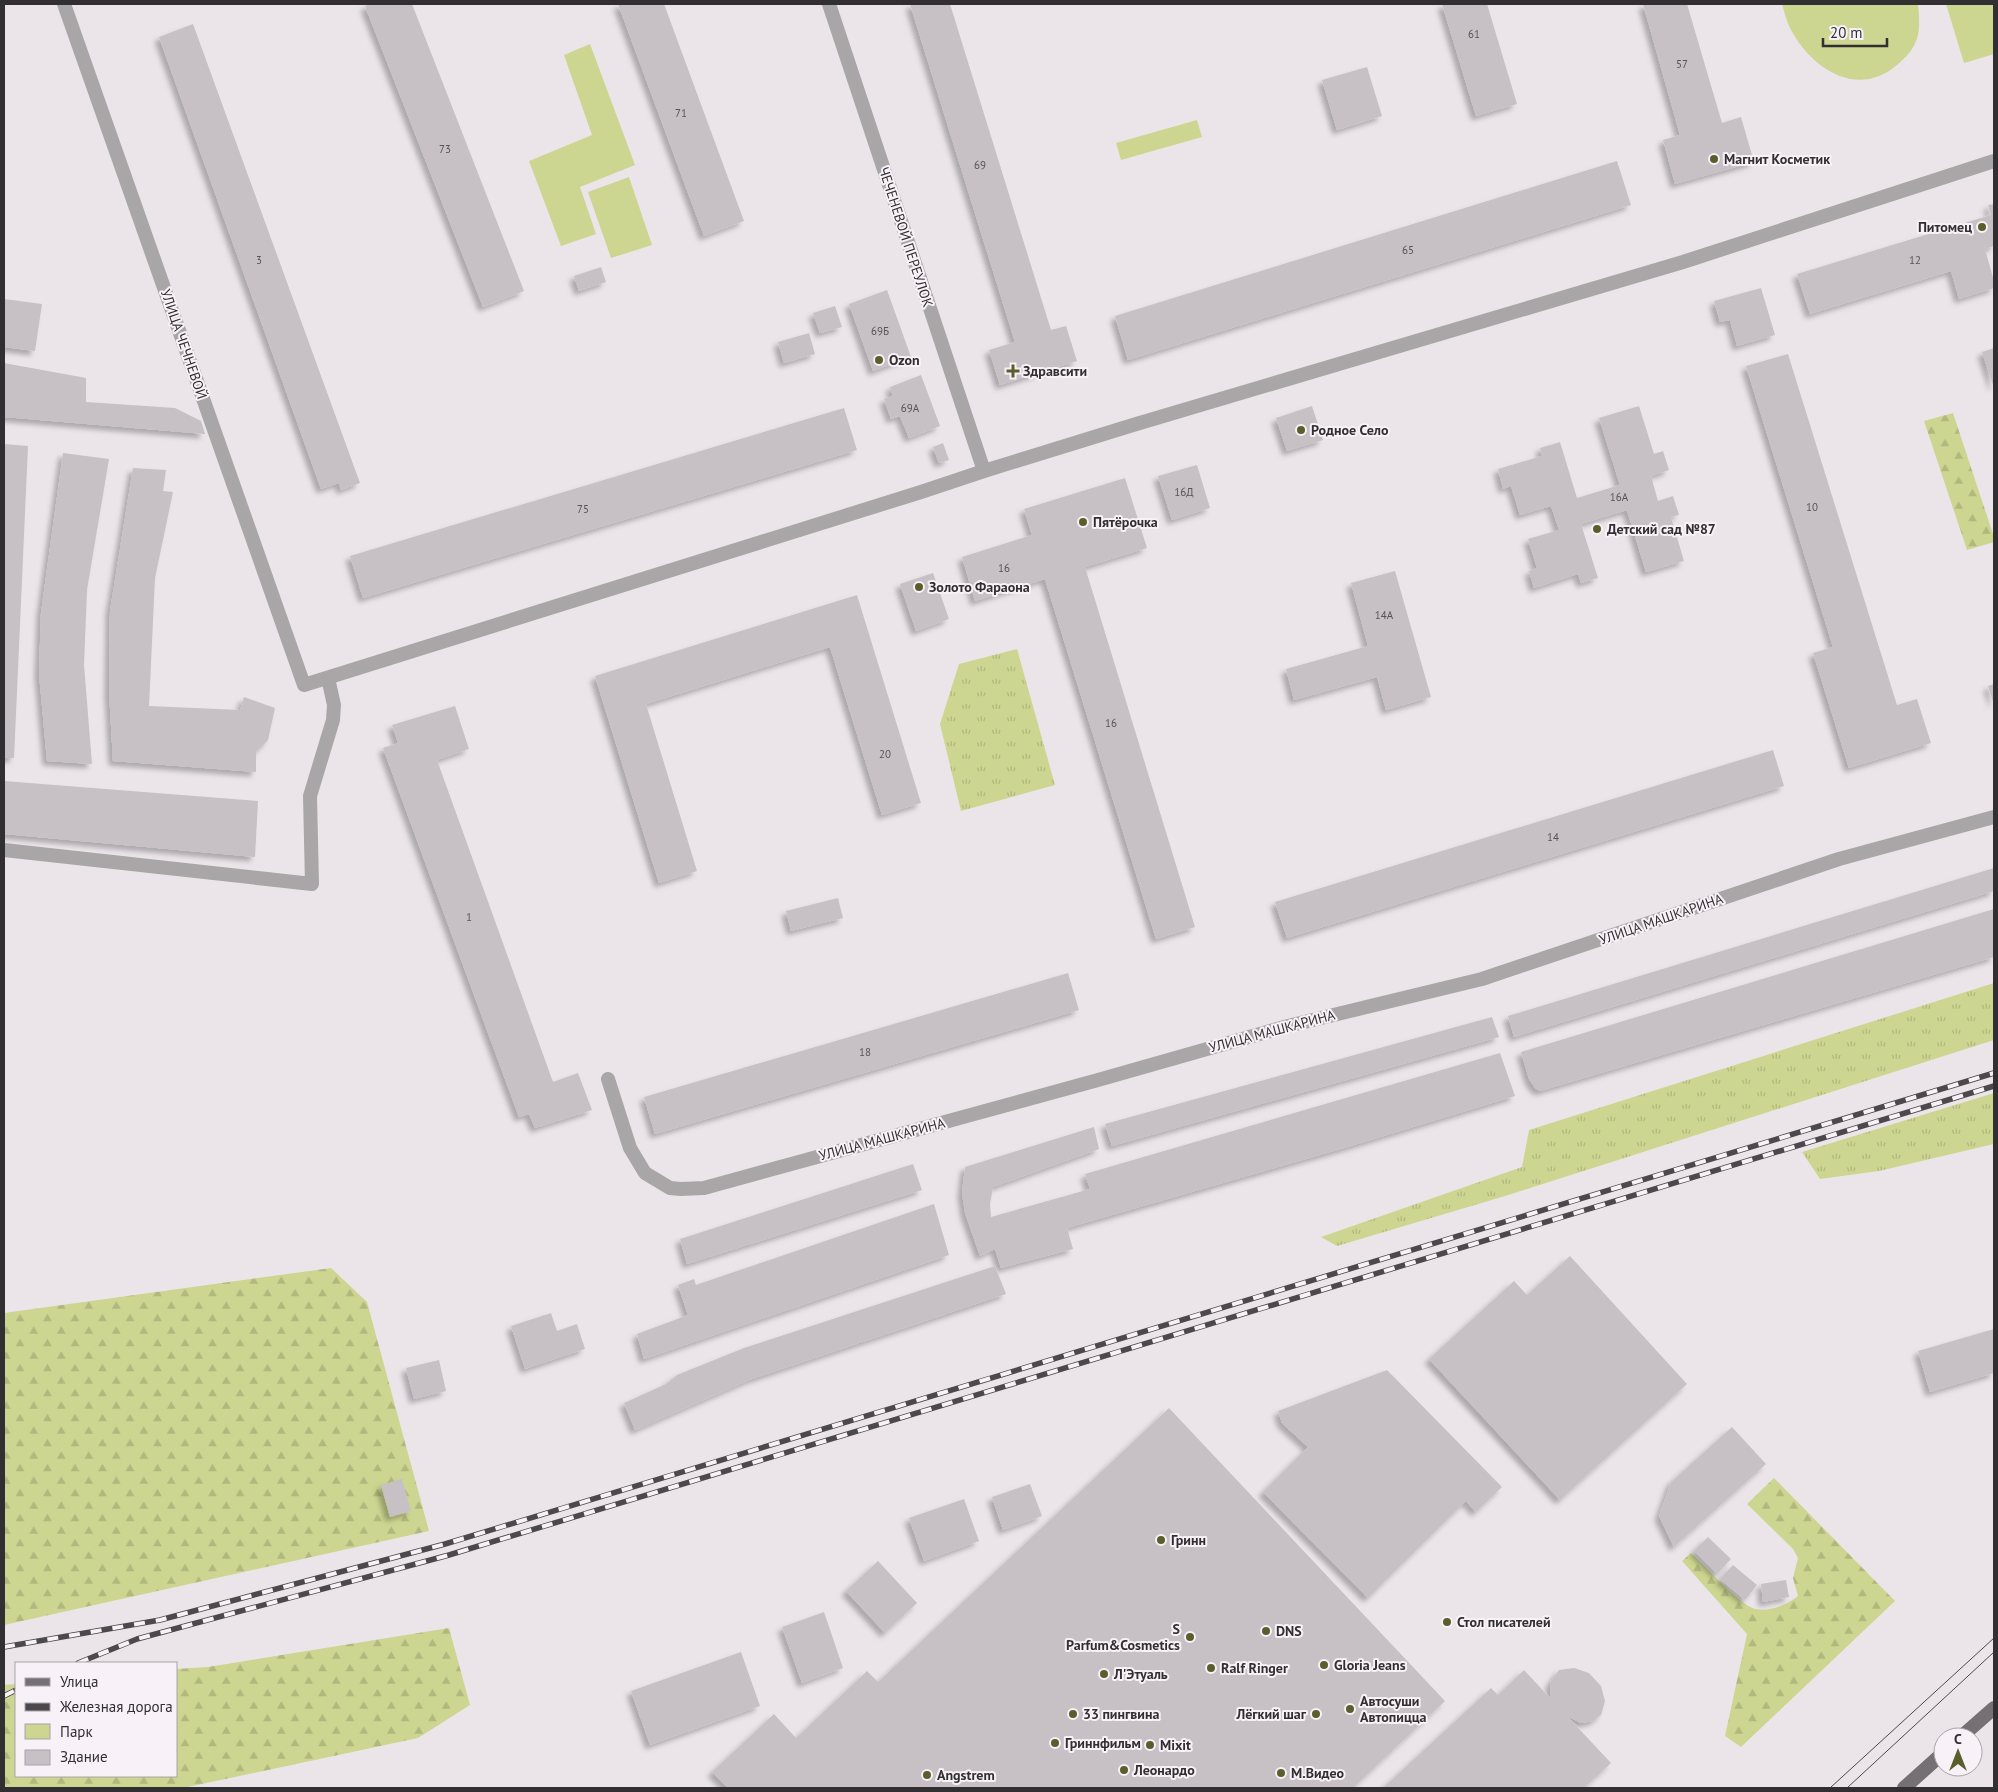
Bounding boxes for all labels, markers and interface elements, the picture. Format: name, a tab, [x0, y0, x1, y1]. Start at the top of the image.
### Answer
scale bar	[1823, 15, 1887, 47]
text: 20 m	[1830, 23, 1863, 42]
house number: 61	[1468, 27, 1480, 41]
house number: 57	[1676, 57, 1688, 71]
house number: 71	[675, 106, 687, 120]
house number: 73	[439, 142, 451, 156]
place label: Магнит Косметик	[1724, 150, 1830, 168]
marker: Магнит Косметик	[1708, 153, 1720, 165]
house number: 69	[974, 158, 986, 172]
street label: ЧЕЧЕНЕВОЙ ПЕРЕУЛОК	[875, 165, 937, 310]
place label: Питомец	[1918, 218, 1972, 236]
marker: Питомец	[1976, 221, 1988, 233]
house number: 65	[1402, 243, 1414, 257]
house number: 3	[256, 253, 262, 267]
house number: 12	[1909, 253, 1921, 267]
street label: УЛИЦА ЧЕЧНЕВОЙ	[157, 287, 211, 401]
house number: 69Б	[871, 324, 889, 338]
place label: Ozon	[889, 351, 920, 369]
marker: Ozon	[873, 354, 885, 366]
place label: Здравсити	[1023, 362, 1087, 380]
marker: Здравсити	[1007, 365, 1019, 377]
house number: 69А	[901, 401, 920, 415]
place label: Родное Село	[1311, 421, 1389, 439]
marker: Родное Село	[1295, 424, 1307, 436]
house number: 16Д	[1174, 485, 1194, 499]
house number: 16А	[1610, 490, 1629, 504]
house number: 10	[1806, 500, 1818, 514]
house number: 75	[577, 502, 589, 516]
place label: Пятёрочка	[1093, 513, 1158, 531]
marker: Пятёрочка	[1077, 516, 1089, 528]
place label: Детский сад №87	[1607, 520, 1716, 538]
marker: Детский сад №87	[1591, 523, 1603, 535]
house number: 16	[998, 561, 1010, 575]
place label: Золото Фараона	[929, 578, 1030, 596]
marker: Золото Фараона	[913, 581, 925, 593]
house number: 14А	[1375, 608, 1394, 622]
house number: 16	[1105, 716, 1117, 730]
house number: 20	[879, 747, 891, 761]
house number: 14	[1547, 830, 1559, 844]
street label: УЛИЦА МАШКАРИНА	[1597, 889, 1726, 949]
house number: 1	[466, 910, 472, 924]
street label: УЛИЦА МАШКАРИНА	[1207, 1005, 1338, 1056]
house number: 18	[859, 1045, 871, 1059]
street label: УЛИЦА МАШКАРИНА	[817, 1113, 948, 1164]
place label: Гринн	[1171, 1531, 1206, 1549]
marker: Гринн	[1155, 1534, 1167, 1546]
place label: Стол писателей	[1457, 1613, 1551, 1631]
marker: Стол писателей	[1441, 1616, 1453, 1628]
place label: S Parfum&Cosmetics	[1066, 1620, 1180, 1654]
place label: DNS	[1276, 1622, 1302, 1640]
marker: DNS	[1260, 1625, 1272, 1637]
marker: S Parfum&Cosmetics	[1184, 1631, 1196, 1643]
place label: Gloria Jeans	[1334, 1656, 1406, 1674]
place label: Ralf Ringer	[1221, 1659, 1288, 1677]
marker: Gloria Jeans	[1318, 1659, 1330, 1671]
legend	[15, 1662, 178, 1777]
marker: Ralf Ringer	[1205, 1662, 1217, 1674]
place label: Л'Этуаль	[1113, 1665, 1168, 1683]
marker: Л'Этуаль	[1098, 1668, 1110, 1680]
text: Улица	[60, 1672, 98, 1691]
place label: Автосуши Автопицца	[1360, 1692, 1427, 1726]
text: Железная дорога	[59, 1697, 173, 1716]
marker: Автосуши Автопицца	[1344, 1703, 1356, 1715]
place label: 33 пингвина	[1083, 1705, 1159, 1723]
place label: Лёгкий шаг	[1235, 1705, 1307, 1723]
marker: 33 пингвина	[1067, 1708, 1079, 1720]
marker: Лёгкий шаг	[1310, 1708, 1322, 1720]
text: Парк	[60, 1722, 93, 1741]
north arrow	[1933, 1727, 1983, 1777]
text: С	[1954, 1730, 1962, 1748]
place label: Гриннфильм	[1065, 1734, 1141, 1752]
place label: Mixit	[1160, 1736, 1191, 1754]
marker: Гриннфильм	[1049, 1737, 1061, 1749]
marker: Mixit	[1144, 1739, 1156, 1751]
text: Здание	[60, 1747, 108, 1766]
place label: Леонардо	[1133, 1761, 1195, 1779]
marker: Леонардо	[1118, 1764, 1130, 1776]
place label: М.Видео	[1291, 1764, 1345, 1782]
place label: Angstrem	[937, 1766, 995, 1784]
marker: М.Видео	[1275, 1767, 1287, 1779]
marker: Angstrem	[921, 1769, 933, 1781]

